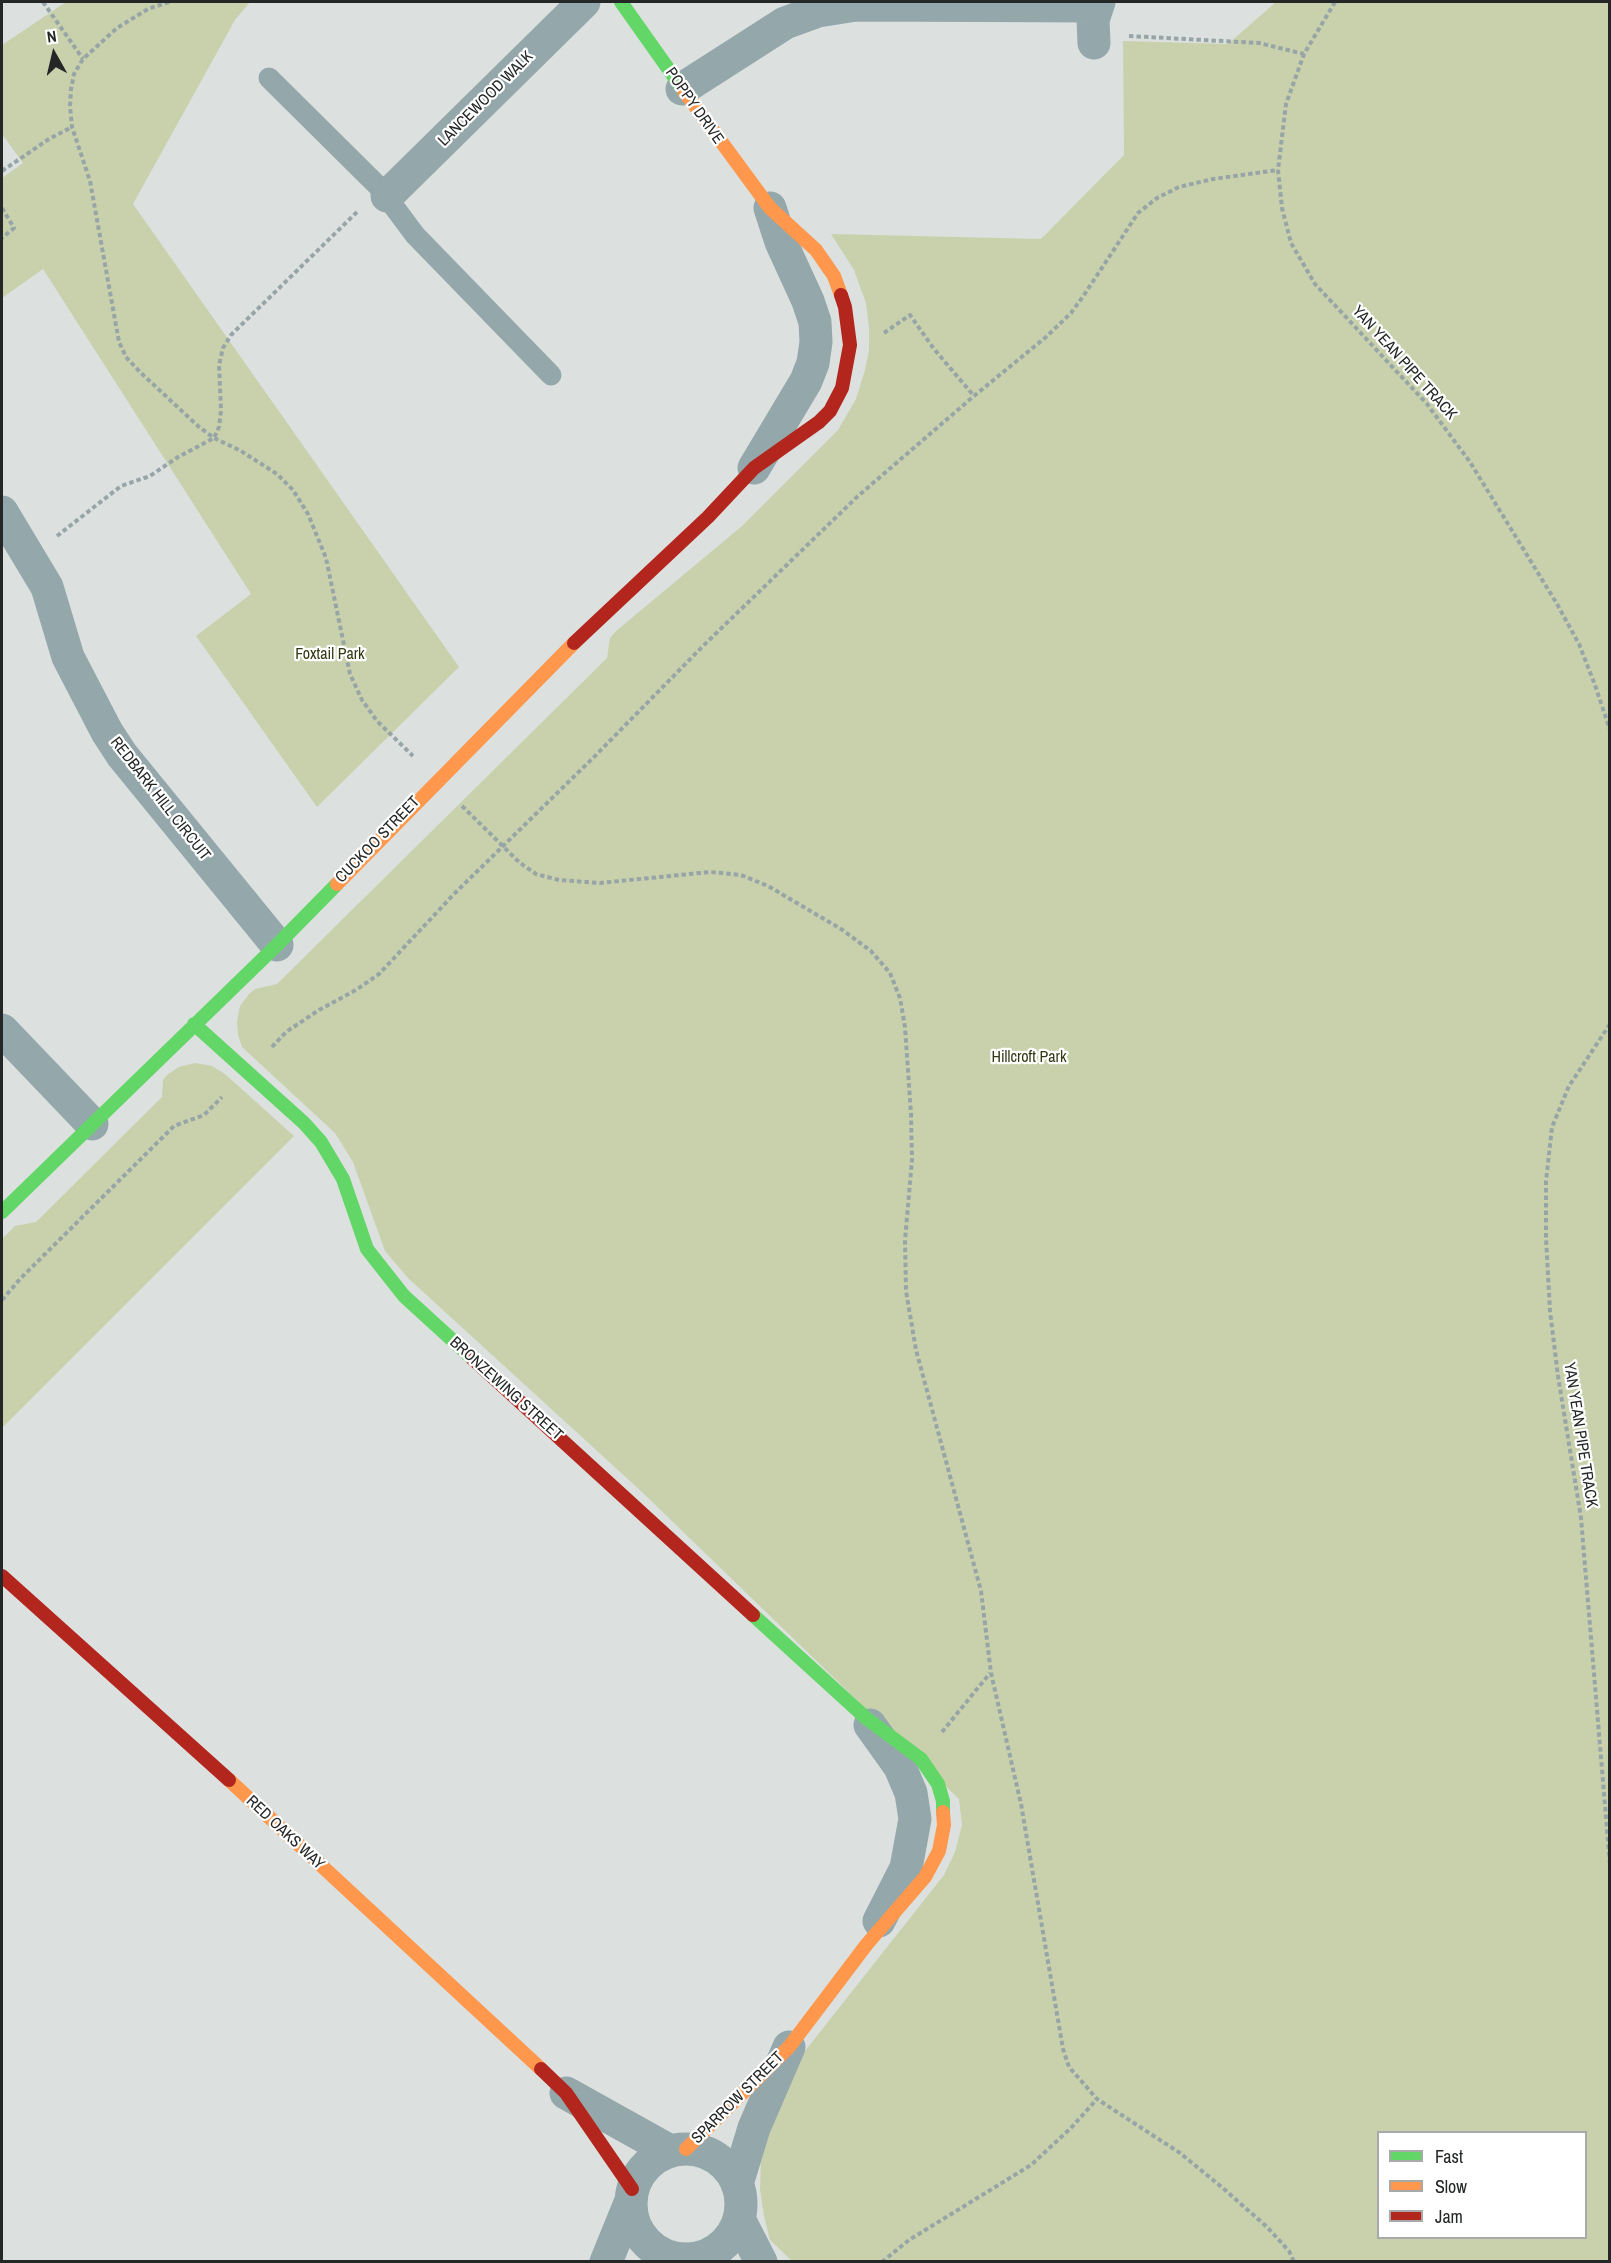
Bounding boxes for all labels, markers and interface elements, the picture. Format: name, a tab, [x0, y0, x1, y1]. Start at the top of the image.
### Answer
north arrow	[24, 24, 84, 84]
text: N	[45, 25, 58, 48]
street label: LANCEWOOD WALK	[435, 48, 537, 150]
street label: POPPY DRIVE	[661, 64, 727, 148]
street label: YAN YEAN PIPE TRACK	[1348, 302, 1460, 424]
park label: Foxtail Park	[295, 645, 365, 665]
street label: REDBARK HILL CIRCUIT	[106, 733, 214, 865]
street label: CUCKOO STREET	[332, 793, 424, 887]
park label: Hillcroft Park	[991, 1048, 1067, 1068]
street label: BRONZEWING STREET	[445, 1333, 567, 1445]
street label: YAN YEAN PIPE TRACK	[1559, 1361, 1601, 1509]
street label: RED OAKS WAY	[242, 1792, 328, 1874]
street label: SPARROW STREET	[688, 2048, 788, 2148]
legend	[1377, 2131, 1587, 2239]
text: Fast	[1435, 2144, 1463, 2169]
text: Slow	[1435, 2174, 1467, 2199]
text: Jam	[1435, 2204, 1463, 2229]

